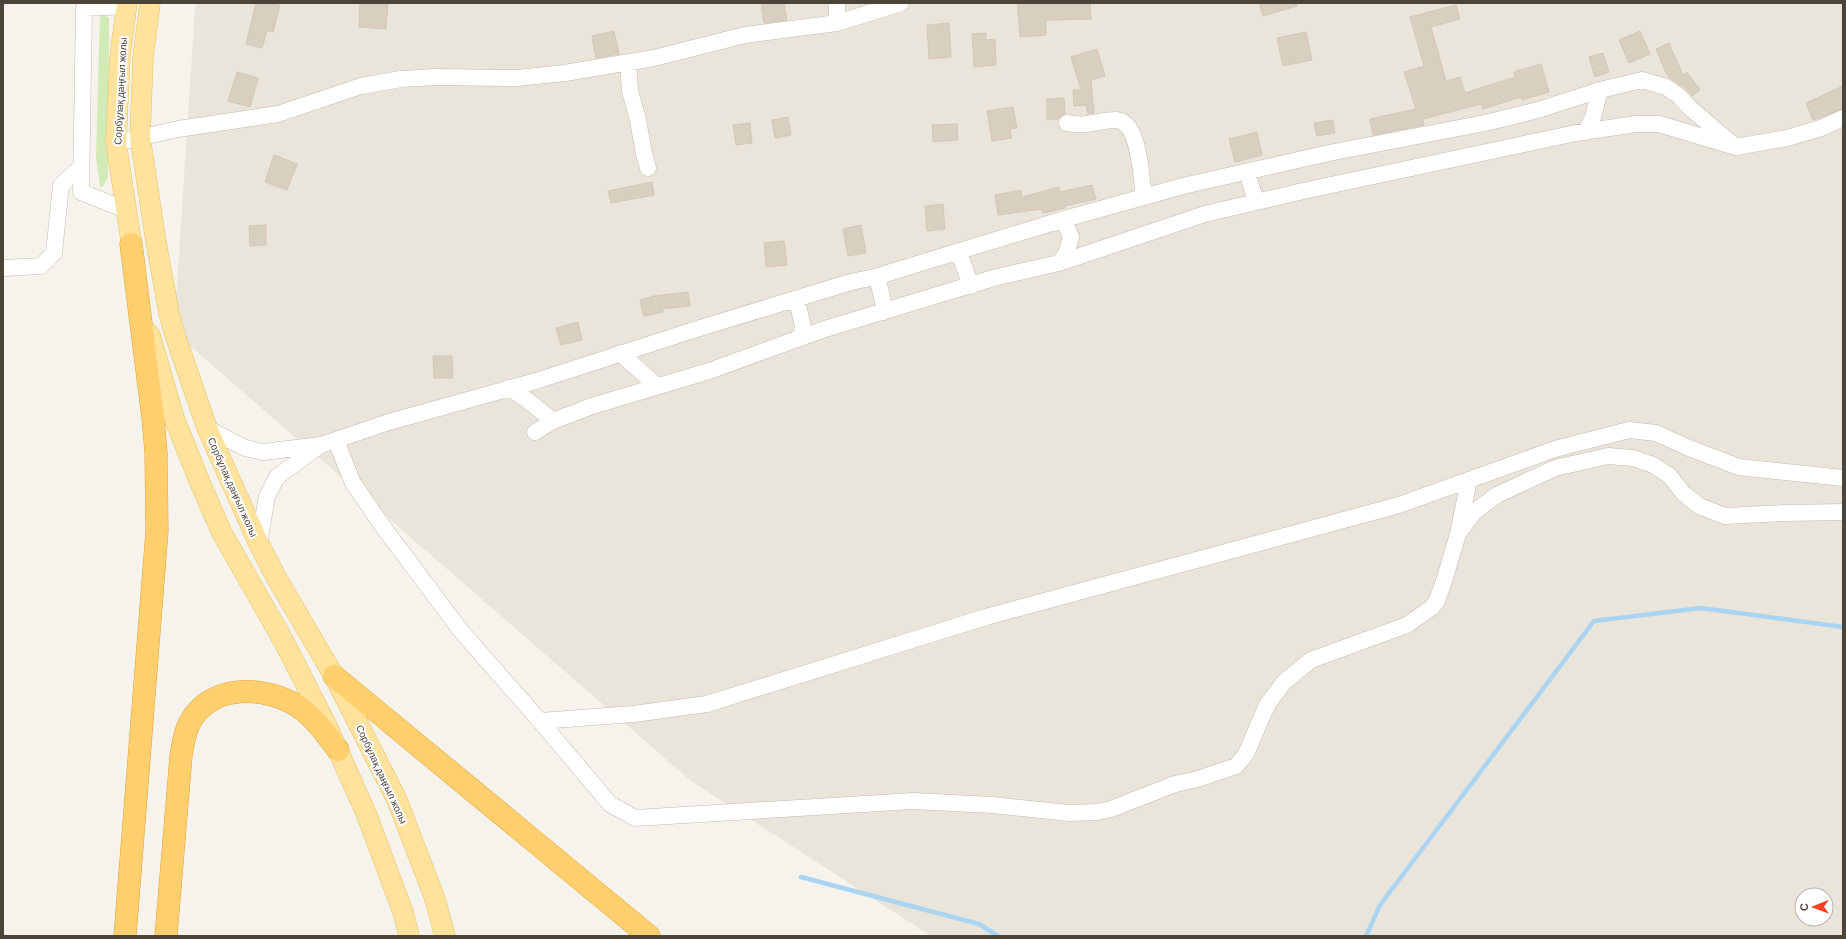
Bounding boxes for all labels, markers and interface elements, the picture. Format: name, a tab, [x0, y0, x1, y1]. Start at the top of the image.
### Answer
street label: Сорбұлақ даңғыл жолы	[111, 37, 129, 145]
street label: Сорбұлақ даңғыл жолы	[206, 435, 260, 539]
street label: Сорбұлақ даңғыл жолы	[354, 723, 410, 825]
north arrow	[1794, 887, 1834, 927]
text: С	[1797, 903, 1810, 911]

